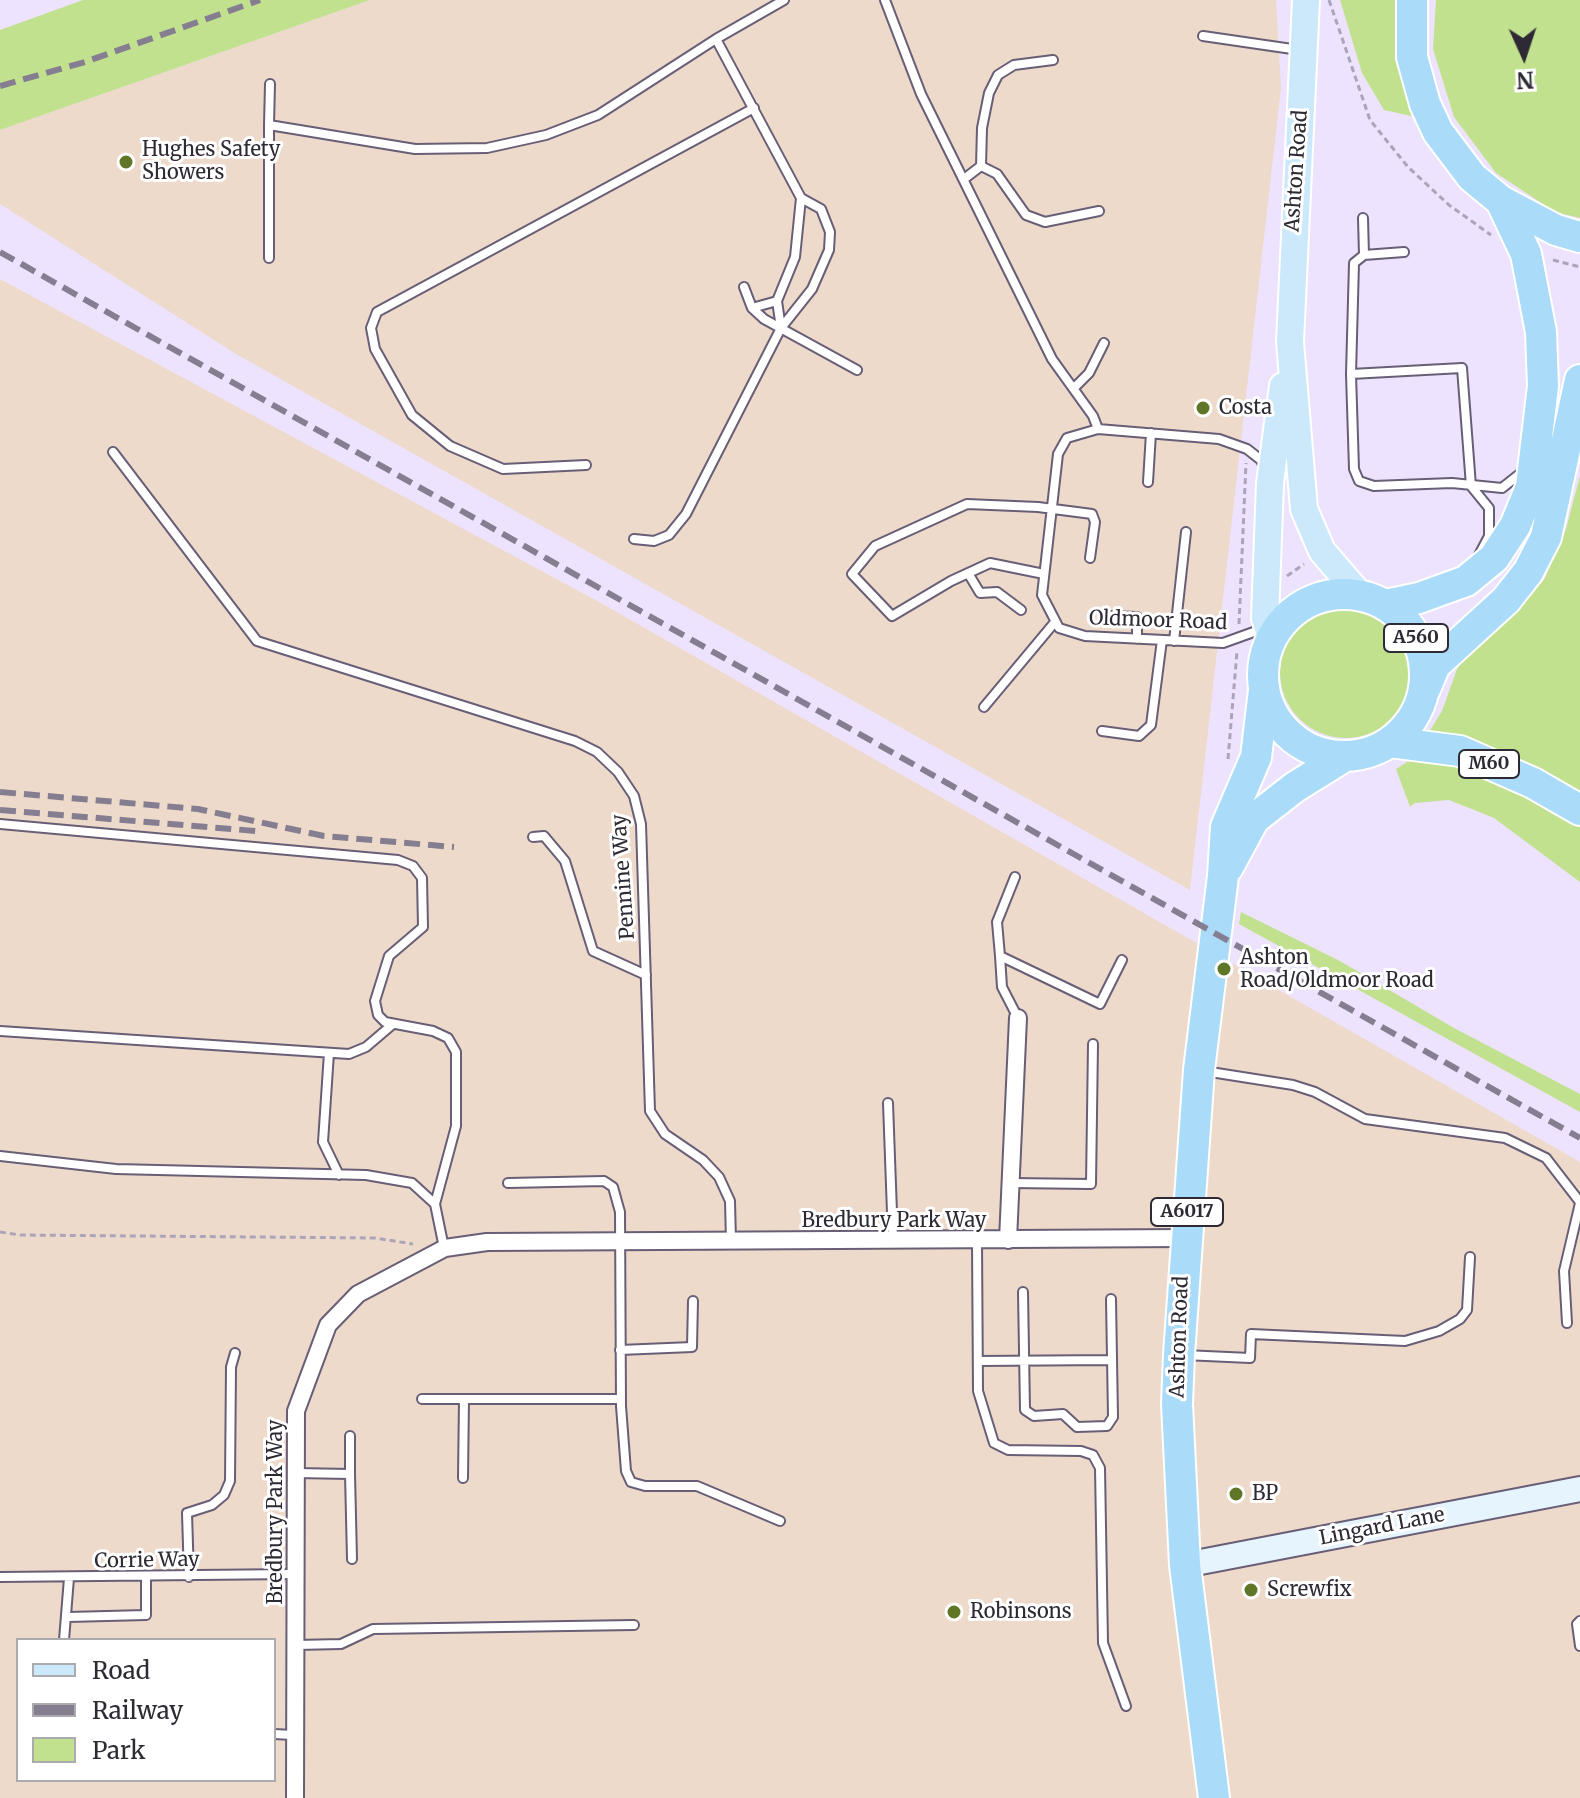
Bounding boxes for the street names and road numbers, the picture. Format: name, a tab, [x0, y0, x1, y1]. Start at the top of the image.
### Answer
street label: Ashton Road	[1281, 109, 1313, 233]
street label: Oldmoor Road	[1088, 607, 1228, 635]
road number: A560	[1384, 624, 1448, 652]
road number: M60	[1459, 750, 1519, 778]
street label: Pennine Way	[608, 814, 640, 940]
road number: A6017	[1151, 1198, 1223, 1226]
street label: Bredbury Park Way	[801, 1209, 987, 1233]
street label: Ashton Road	[1166, 1276, 1194, 1398]
street label: Bredbury Park Way	[264, 1419, 288, 1605]
street label: Lingard Lane	[1317, 1503, 1447, 1551]
street label: Corrie Way	[94, 1548, 200, 1574]

